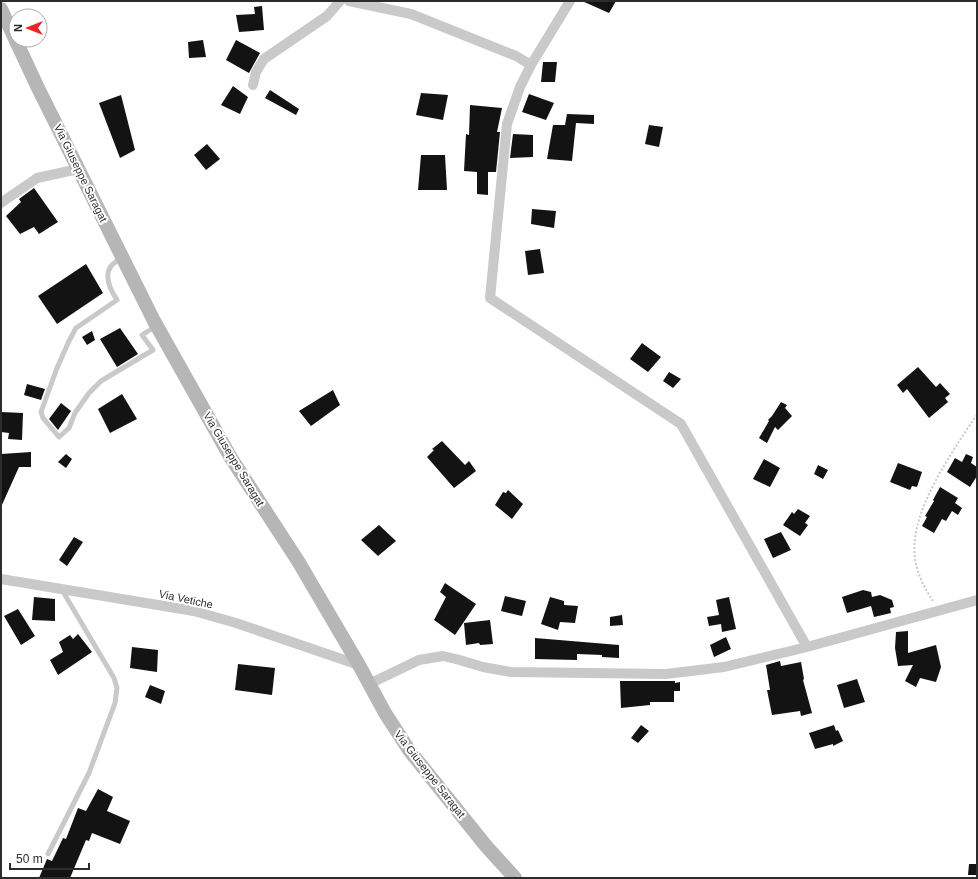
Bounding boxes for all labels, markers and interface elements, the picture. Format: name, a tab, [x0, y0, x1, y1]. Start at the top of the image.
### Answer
north arrow	[8, 8, 48, 48]
text: N	[12, 24, 24, 32]
street label: Via Giuseppe Saragat	[52, 122, 110, 224]
street label: Via Giuseppe Saragat	[201, 410, 267, 508]
street label: Via Vetiche	[158, 587, 214, 611]
street label: Via Giuseppe Saragat	[392, 728, 468, 820]
scale bar	[10, 845, 89, 871]
text: 50 m	[16, 852, 43, 866]

